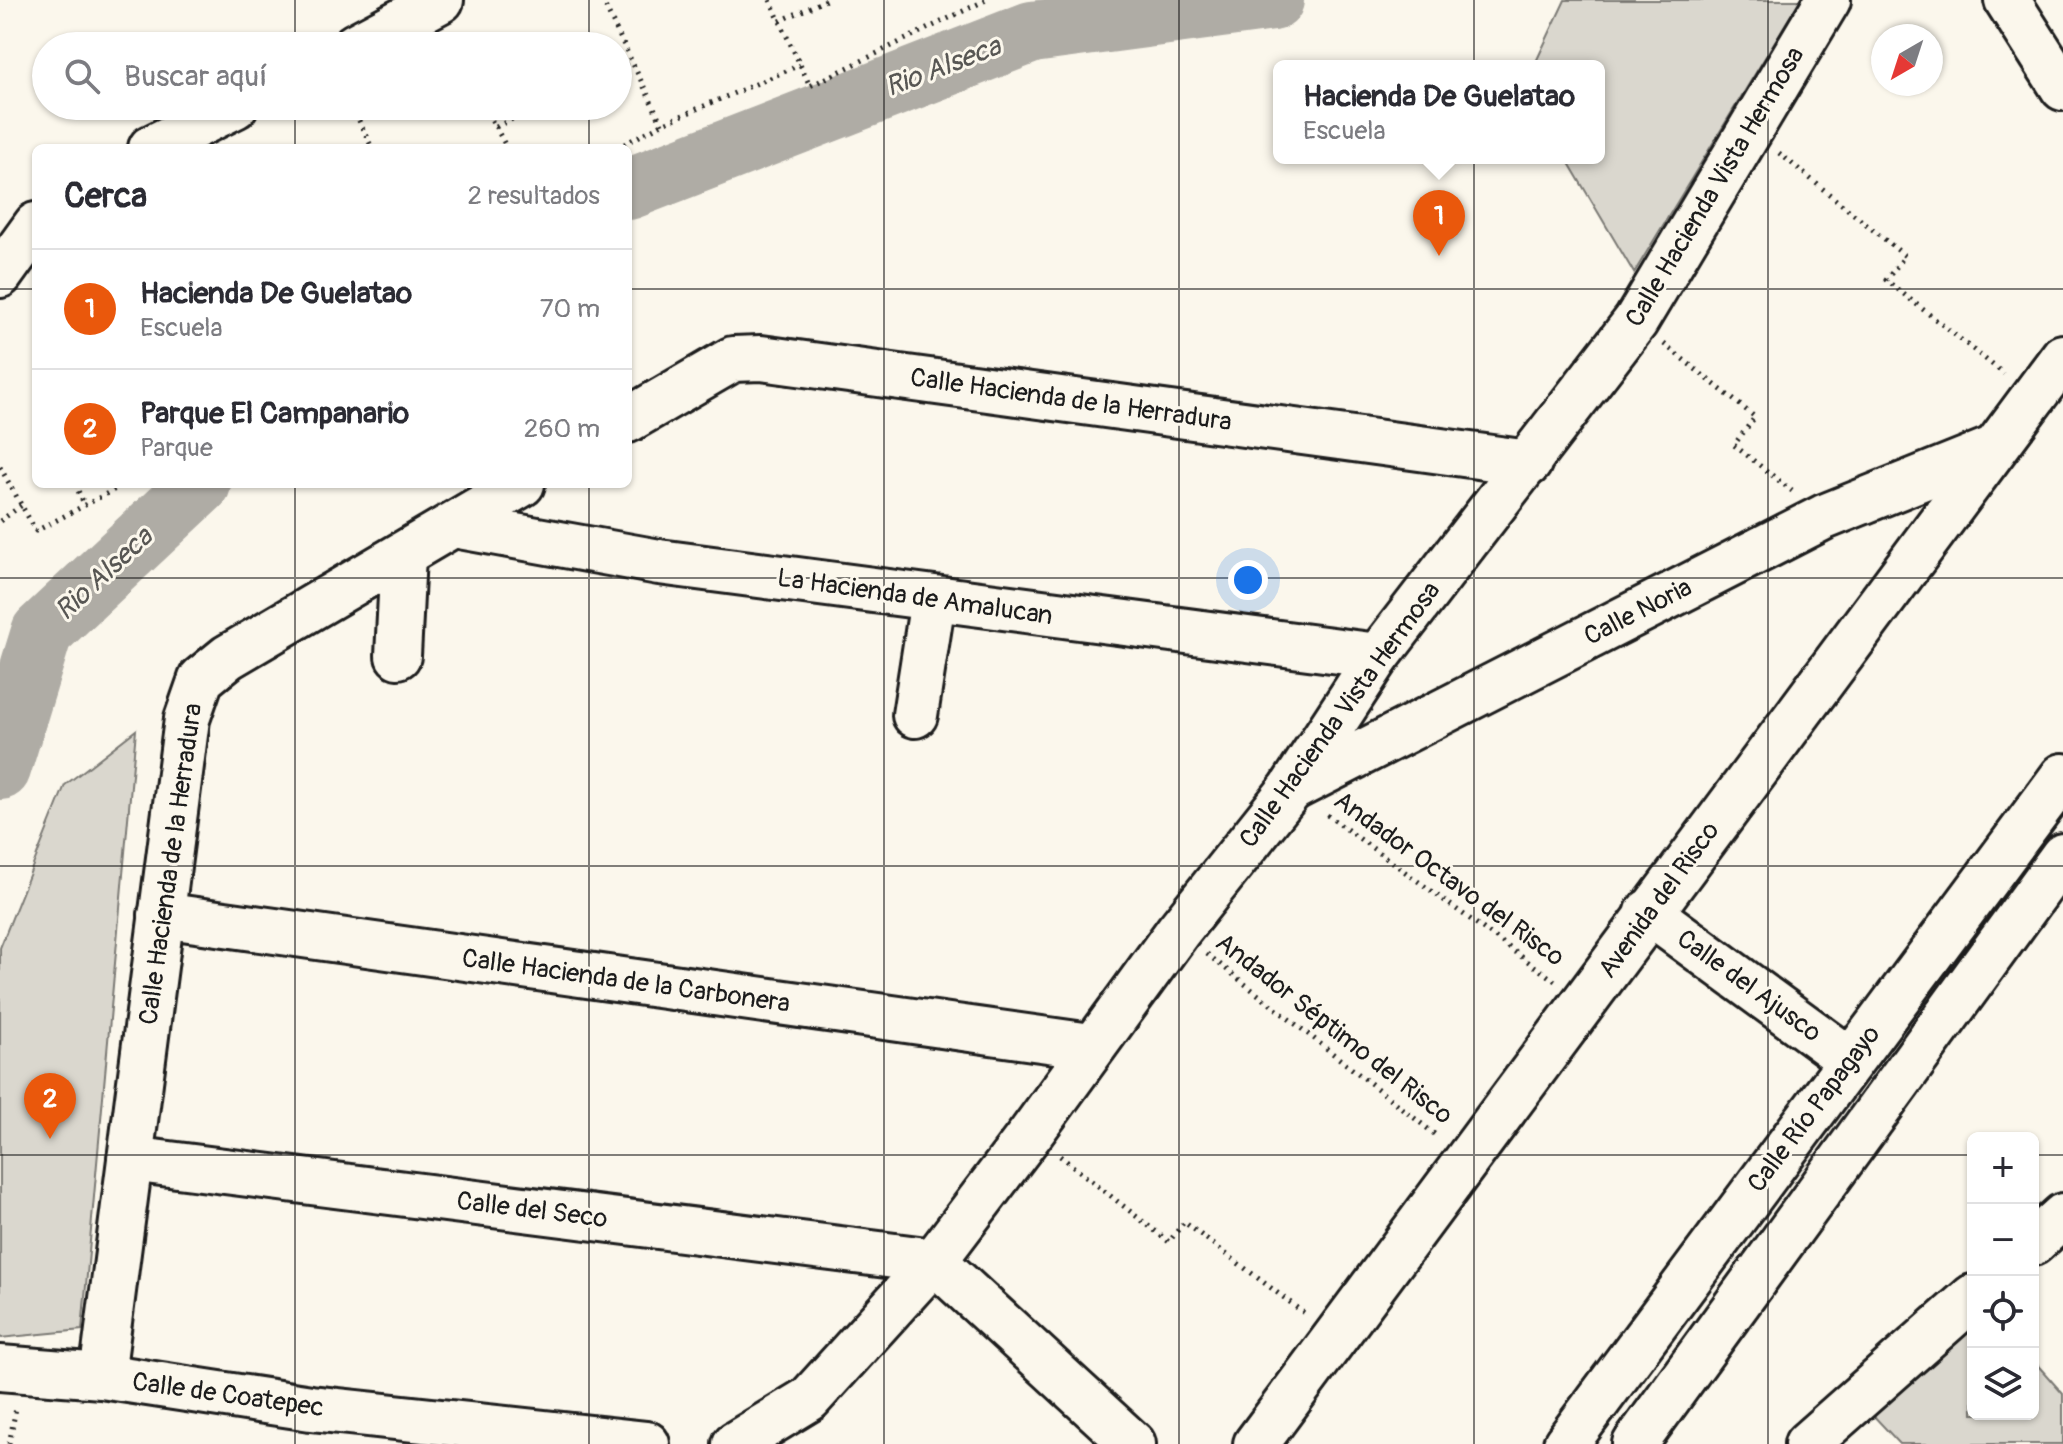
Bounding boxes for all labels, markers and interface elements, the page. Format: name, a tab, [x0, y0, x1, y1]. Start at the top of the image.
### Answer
north arrow	[1871, 24, 1943, 96]
water label: Rio Alseca	[880, 28, 1007, 105]
search box	[32, 32, 632, 120]
street label: Calle Hacienda Vista Hermosa	[1619, 41, 1811, 333]
icon: search	[60, 54, 104, 98]
text: Buscar aquí	[124, 58, 267, 95]
popup	[1273, 60, 1605, 164]
text: Hacienda De Guelatao	[1303, 78, 1575, 115]
text: Escuela	[1303, 115, 1385, 147]
text: Cerca	[64, 175, 147, 218]
text: 2 resultados	[468, 180, 600, 212]
pin: 1	[1413, 190, 1465, 256]
text: Hacienda De Guelatao	[140, 275, 412, 312]
text: 1	[85, 293, 95, 325]
text: 70 m	[540, 293, 600, 325]
text: Escuela	[140, 312, 223, 344]
street label: Calle Hacienda de la Herradura	[908, 362, 1234, 438]
text: Parque El Campanario	[140, 395, 409, 432]
text: 2	[83, 413, 97, 445]
text: 260 m	[524, 413, 600, 445]
text: Parque	[140, 432, 213, 464]
water label: Rio Alseca	[48, 519, 162, 628]
your location	[1228, 560, 1268, 600]
street label: La Hacienda de Amalucan	[775, 562, 1055, 632]
street label: Calle Noria	[1579, 571, 1697, 653]
street label: Calle Hacienda Vista Hermosa	[1233, 576, 1447, 854]
street label: Calle Hacienda de la Herradura	[133, 701, 209, 1027]
street label: Andador Octavo del Risco	[1327, 785, 1571, 973]
street label: Avenida del Risco	[1592, 816, 1726, 984]
street label: Calle del Ajusco	[1670, 923, 1828, 1049]
street label: Andador Séptimo del Risco	[1209, 926, 1459, 1132]
street label: Calle Hacienda de la Carbonera	[460, 942, 792, 1020]
street label: Calle Río Papagayo	[1741, 1019, 1887, 1199]
pin: 2	[24, 1073, 76, 1139]
map controls	[1967, 1132, 2039, 1420]
button: +	[1967, 1132, 2039, 1204]
street label: Calle del Seco	[455, 1185, 609, 1235]
button: −	[1967, 1204, 2039, 1276]
button: locate	[1967, 1276, 2039, 1348]
button: layers	[1967, 1348, 2039, 1420]
street label: Calle de Coatepec	[130, 1366, 326, 1424]

